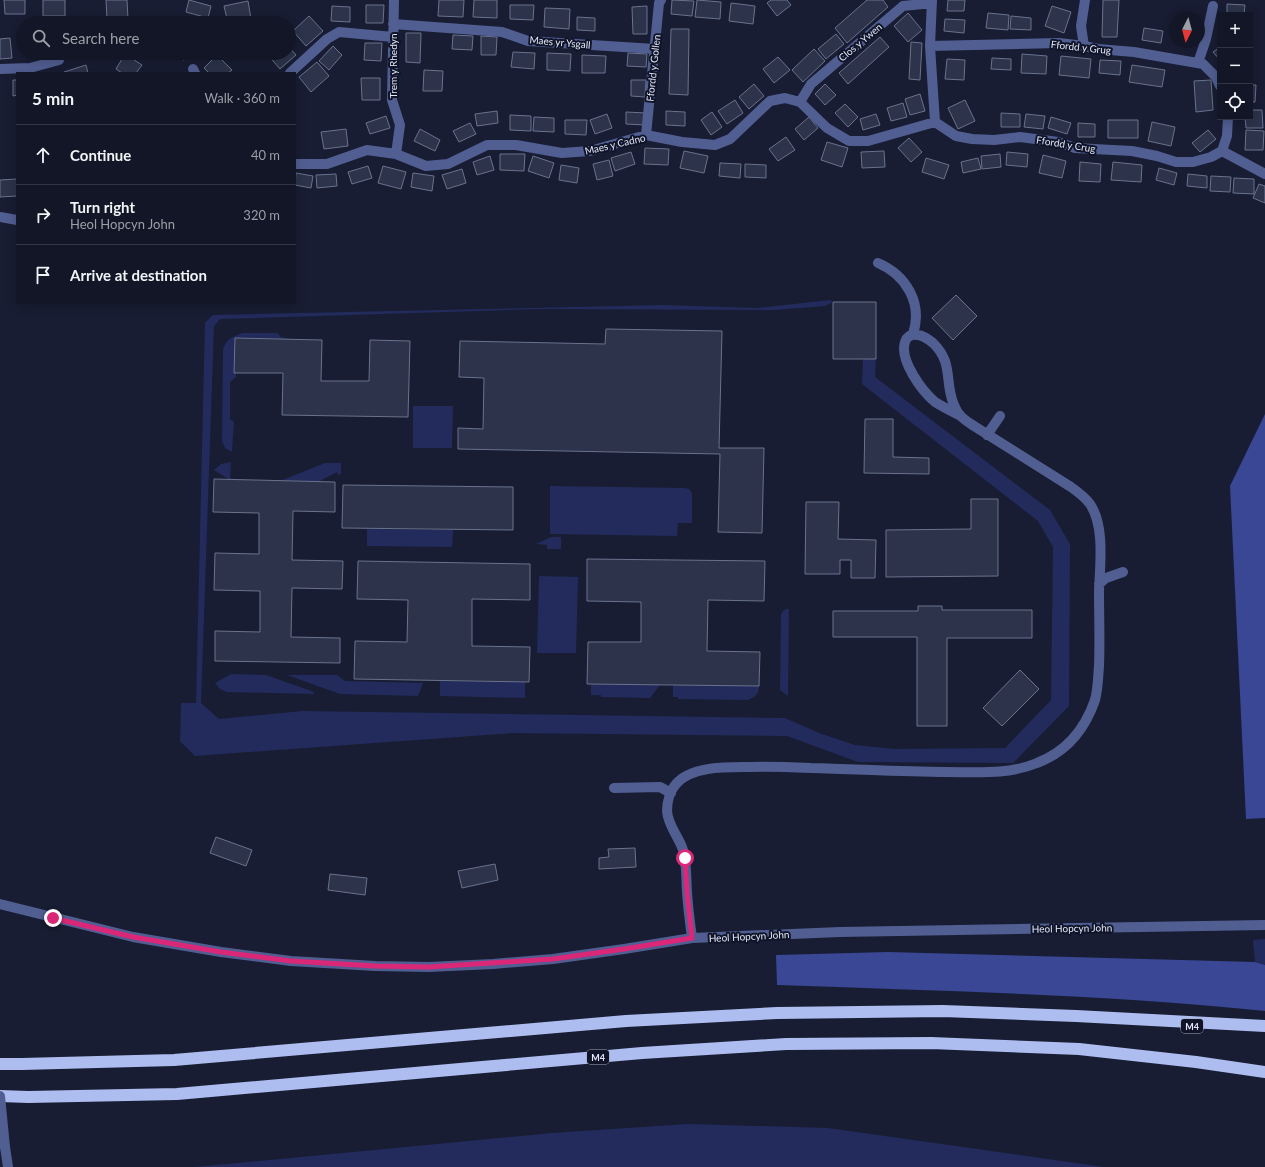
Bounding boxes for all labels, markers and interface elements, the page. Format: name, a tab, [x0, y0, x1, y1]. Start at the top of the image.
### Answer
north arrow	[1169, 12, 1205, 48]
map controls	[1217, 12, 1253, 120]
button: +	[1217, 12, 1253, 48]
search box	[16, 16, 296, 60]
street label: Clos y Ywen	[836, 20, 884, 64]
icon: search	[30, 27, 52, 49]
text: Search here	[62, 29, 139, 47]
street label: Maes yr Ysgall	[529, 33, 591, 51]
street label: Trem y Rhedyn	[387, 34, 399, 98]
street label: Ffordd y Gollen	[644, 34, 662, 102]
street label: Ffordd y Grug	[1050, 38, 1112, 56]
button: −	[1217, 48, 1253, 84]
button: locate	[1217, 84, 1253, 120]
text: 5 min	[32, 88, 74, 109]
text: Walk · 360 m	[204, 90, 280, 106]
street label: Maes y Cadno	[583, 131, 647, 157]
street label: Ffordd y Crug	[1035, 133, 1097, 155]
icon: ahead	[32, 144, 54, 166]
text: Continue	[70, 146, 131, 164]
text: 40 m	[251, 147, 280, 163]
text: Turn right	[70, 198, 135, 216]
icon: right	[32, 204, 54, 226]
text: 320 m	[243, 207, 280, 223]
text: Heol Hopcyn John	[70, 216, 175, 232]
icon: arrive	[32, 264, 54, 286]
text: Arrive at destination	[70, 266, 207, 284]
route start	[676, 849, 694, 867]
route end	[44, 909, 62, 927]
street label: Heol Hopcyn John	[1032, 921, 1112, 935]
street label: Heol Hopcyn John	[708, 928, 790, 944]
road number: M4	[1181, 1019, 1203, 1033]
road number: M4	[587, 1050, 609, 1064]

